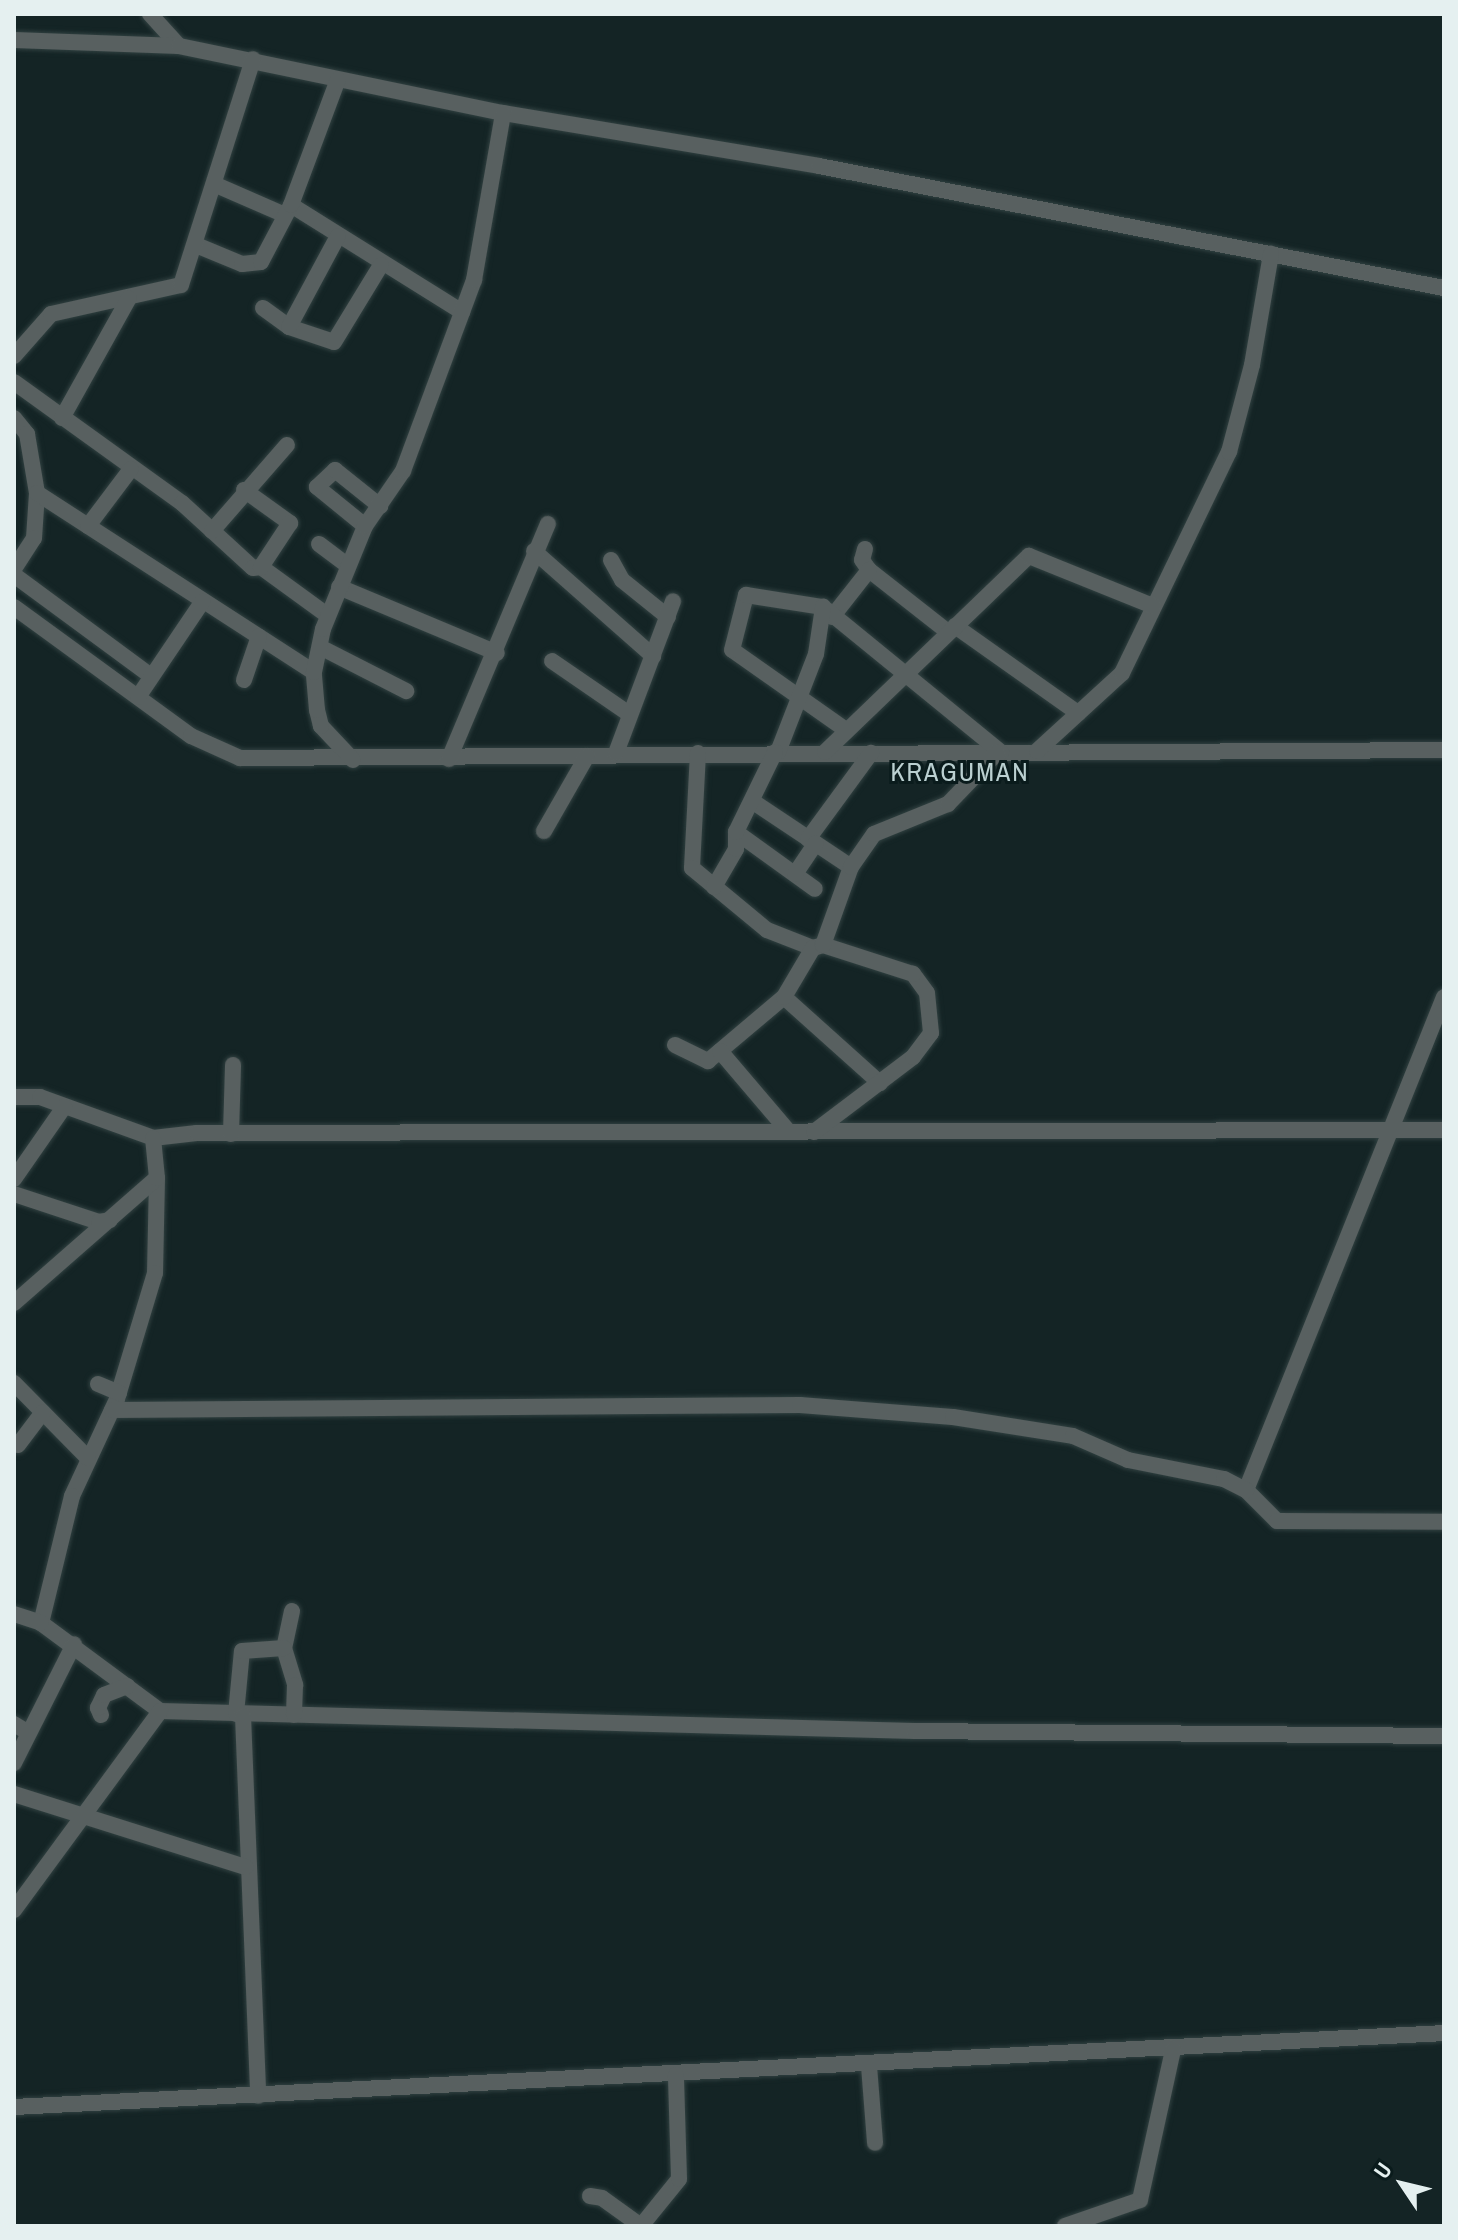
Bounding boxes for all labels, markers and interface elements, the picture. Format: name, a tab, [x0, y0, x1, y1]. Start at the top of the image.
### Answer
district label: KRAGUMAN	[890, 756, 1030, 788]
north arrow	[1362, 2144, 1442, 2224]
text: U	[1366, 2156, 1398, 2184]

